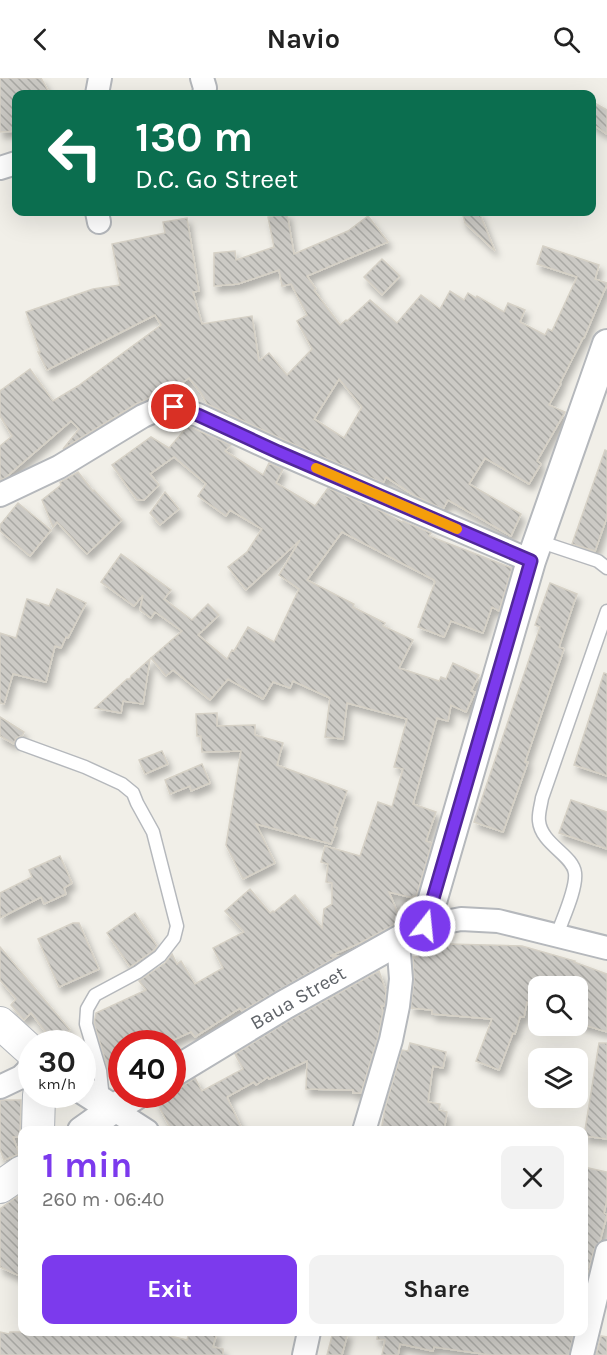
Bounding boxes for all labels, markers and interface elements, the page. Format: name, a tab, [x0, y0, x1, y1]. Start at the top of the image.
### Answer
icon: back	[24, 23, 57, 56]
text: Navio	[267, 23, 340, 55]
icon: search	[550, 23, 583, 56]
text: 130 m	[135, 112, 253, 162]
icon: left	[36, 114, 114, 192]
text: D.C. Go Street	[135, 163, 298, 195]
pin	[148, 381, 199, 432]
icon: arrive	[157, 390, 190, 423]
position arrow	[393, 894, 457, 958]
street label: Baua Street	[246, 961, 350, 1035]
map controls	[528, 976, 588, 1108]
button: search	[528, 976, 588, 1036]
speed limit sign: 40	[108, 1030, 186, 1108]
text: 30	[38, 1044, 76, 1080]
button: layers	[528, 1048, 588, 1108]
text: km/h	[38, 1075, 76, 1093]
text: 1 min	[42, 1144, 132, 1186]
button: close	[501, 1146, 564, 1209]
text: 260 m · 06:40	[42, 1188, 164, 1211]
button: Exit	[42, 1255, 297, 1324]
button: Share	[309, 1255, 564, 1324]

